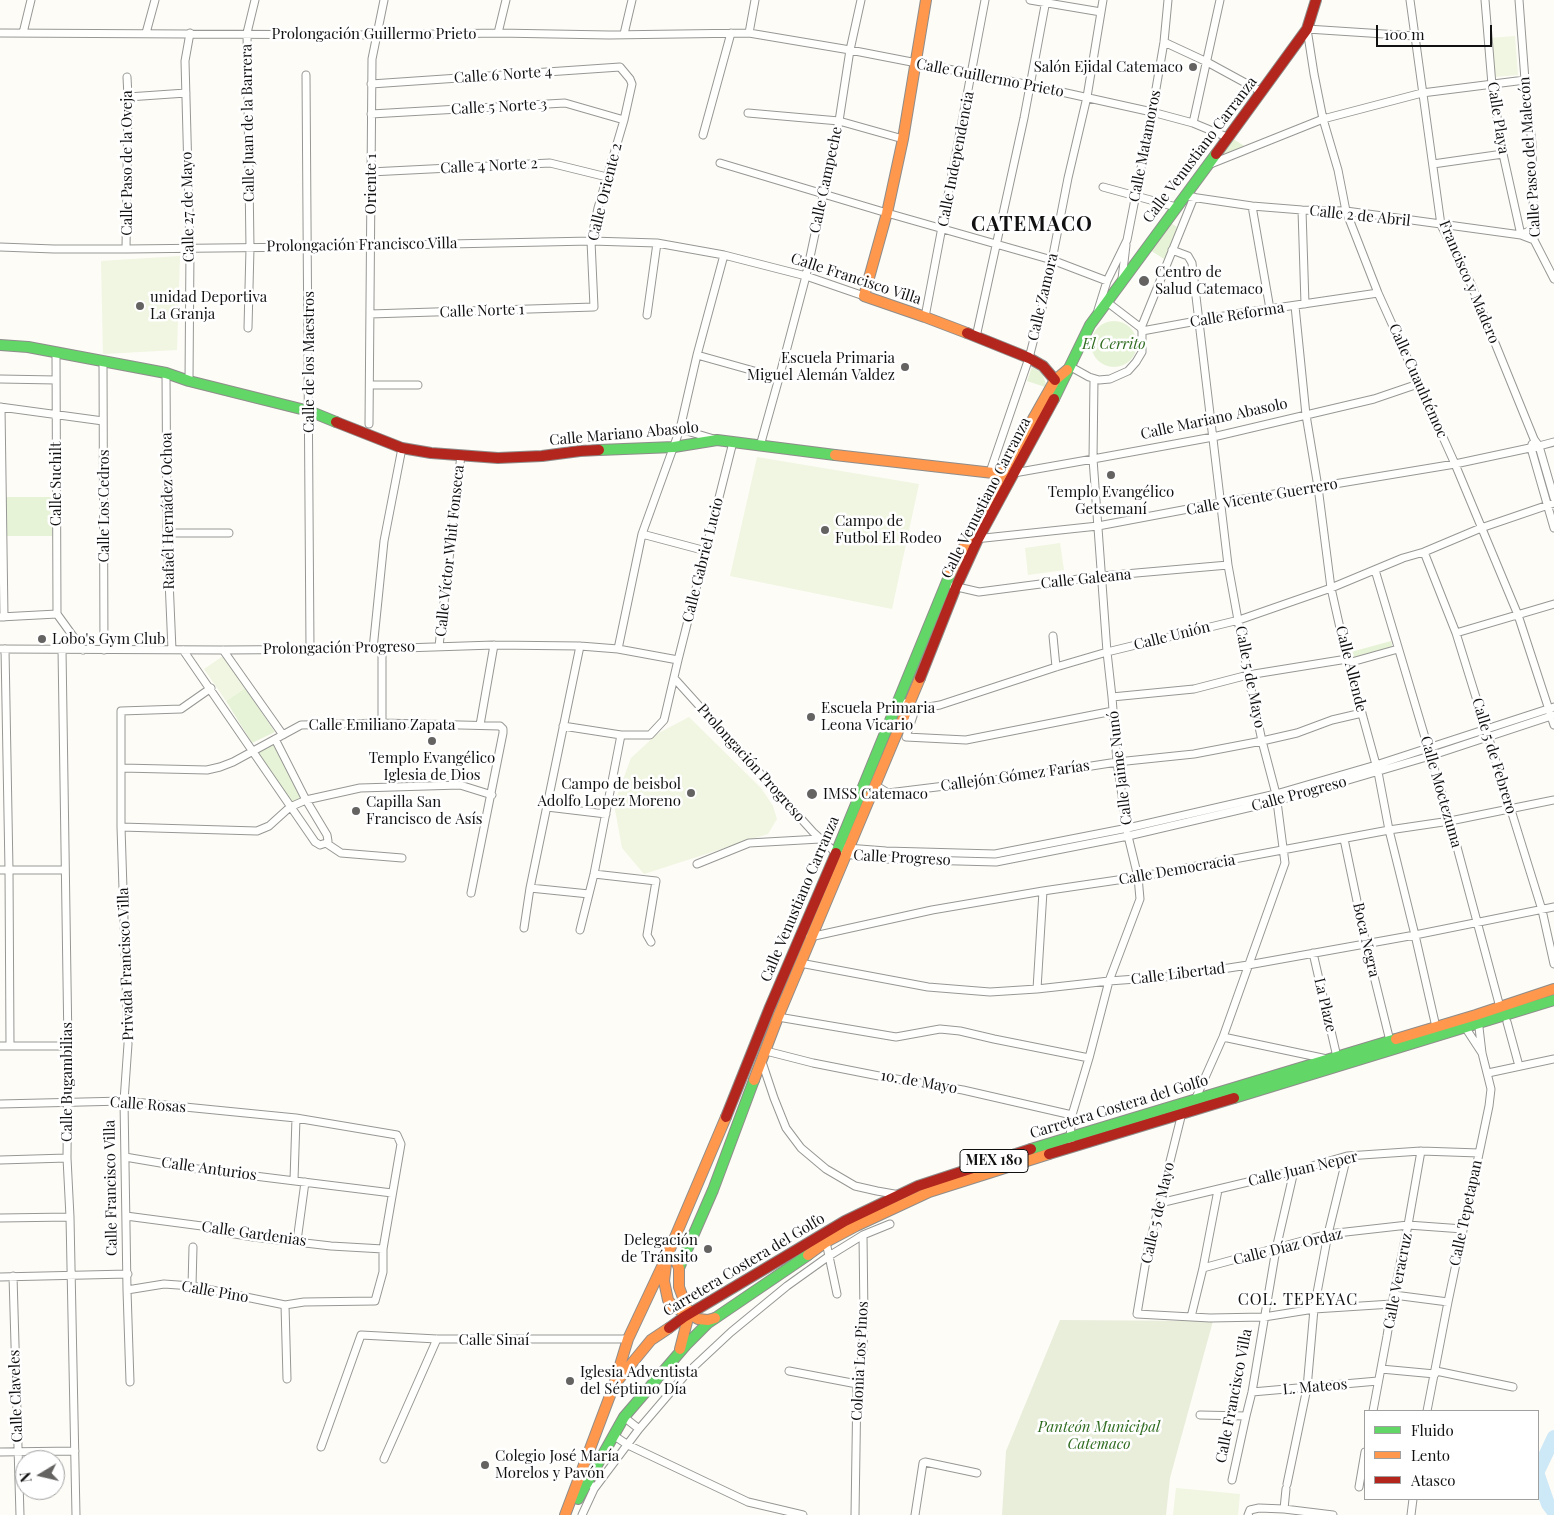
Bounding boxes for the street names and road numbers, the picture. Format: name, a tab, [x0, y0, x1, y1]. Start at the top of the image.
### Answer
street label: Prolongación Guillermo Prieto	[272, 25, 476, 43]
street label: Calle Juan de la Barrera	[238, 44, 258, 202]
street label: Calle Guillermo Prieto	[915, 55, 1065, 101]
street label: Calle 6 Norte 4	[453, 63, 553, 87]
street label: Calle Venustiano Carranza	[1139, 73, 1261, 227]
street label: Calle Paseo del Malecón	[1515, 76, 1545, 238]
street label: Calle Playa	[1483, 81, 1513, 155]
street label: Calle Matamoros	[1125, 89, 1165, 203]
street label: Calle Paso de la Oveja	[118, 90, 136, 236]
street label: Calle Independencia	[934, 90, 978, 228]
street label: Calle 5 Norte 3	[451, 95, 547, 119]
street label: Calle Campeche	[806, 125, 846, 235]
street label: Calle Oriente 2	[584, 141, 626, 243]
street label: Calle 27 de Mayo	[178, 152, 198, 262]
street label: Oriente 1	[362, 154, 380, 214]
street label: Calle 4 Norte 2	[440, 154, 538, 178]
street label: Calle 2 de Abril	[1308, 202, 1412, 230]
street label: Francisco y Madero	[1435, 218, 1503, 346]
street label: Prolongación Francisco Villa	[266, 234, 458, 256]
street label: Calle Francisco Villa	[788, 249, 924, 309]
street label: Calle Zamora	[1024, 251, 1062, 343]
street label: Calle de los Maestros	[300, 291, 318, 433]
street label: Calle Reforma	[1189, 299, 1285, 331]
street label: Calle Norte 1	[439, 301, 525, 321]
street label: Calle Cuauhtémoc	[1385, 321, 1451, 441]
street label: Calle Mariano Abasolo	[1139, 395, 1289, 443]
street label: Calle Venustiano Carranza	[938, 414, 1034, 582]
street label: Calle Mariano Abasolo	[549, 418, 699, 450]
street label: Rafaél Hernádez Ochoa	[158, 432, 178, 590]
street label: Calle Suchilt	[47, 442, 65, 526]
street label: Calle Los Cedros	[95, 450, 113, 562]
street label: Calle Víctor Whit Fonseca	[432, 464, 468, 638]
street label: Calle Vicente Guerrero	[1185, 475, 1339, 519]
street label: Calle Gabriel Lucio	[679, 496, 727, 624]
street label: Calle Galeana	[1040, 565, 1132, 593]
street label: Calle Unión	[1132, 618, 1212, 654]
street label: Calle 5 de Mayo	[1231, 624, 1269, 730]
street label: Calle Allende	[1332, 624, 1370, 714]
street label: Prolongación Progreso	[263, 638, 415, 658]
street label: Calle 5 de Febrero	[1468, 696, 1520, 816]
street label: Prolongación Progreso	[693, 700, 809, 826]
street label: Calle Jaime Nunó	[1104, 710, 1136, 826]
street label: Calle Emiliano Zapata	[309, 716, 455, 734]
street label: Calle Moctezuma	[1416, 734, 1466, 850]
street label: Callejón Gómez Farías	[939, 757, 1091, 795]
street label: Calle Progreso	[1249, 773, 1349, 815]
street label: Calle Venustiano Carranza	[757, 813, 843, 985]
street label: Calle Progreso	[853, 846, 951, 870]
street label: Calle Democracia	[1117, 851, 1237, 889]
street label: Privada Francisco Villa	[114, 887, 138, 1041]
street label: Boca Negra	[1349, 901, 1383, 979]
street label: Calle Libertad	[1130, 959, 1226, 989]
street label: La Plaze	[1310, 976, 1340, 1034]
street label: Calle Bugambilias	[58, 1022, 76, 1142]
street label: 1o. de Mayo	[879, 1066, 959, 1098]
street label: Carretera Costera del Golfo	[1028, 1071, 1210, 1143]
street label: Calle Rosas	[109, 1093, 187, 1117]
street label: Calle Francisco Villa	[101, 1120, 121, 1256]
street label: Calle Juan Neper	[1246, 1148, 1360, 1190]
road number: MEX 180	[960, 1150, 1028, 1172]
street label: Calle Anturios	[160, 1153, 258, 1185]
street label: Calle Tepetapan	[1446, 1158, 1486, 1268]
street label: Calle 5 de Mayo	[1138, 1161, 1178, 1265]
street label: Carretera Costera del Golfo	[660, 1210, 828, 1320]
street label: Calle Gardenias	[200, 1218, 308, 1250]
street label: Calle Díaz Ordaz	[1232, 1225, 1344, 1269]
street label: Calle Veracruz	[1380, 1231, 1416, 1331]
street label: Calle Pino	[180, 1277, 250, 1307]
street label: Colonia Los Pinos	[848, 1301, 872, 1421]
street label: Calle Francisco Villa	[1212, 1327, 1256, 1465]
street label: Calle Sinaí	[459, 1331, 529, 1349]
street label: Calle Claveles	[5, 1349, 27, 1443]
street label: L. Mateos	[1282, 1375, 1348, 1399]

